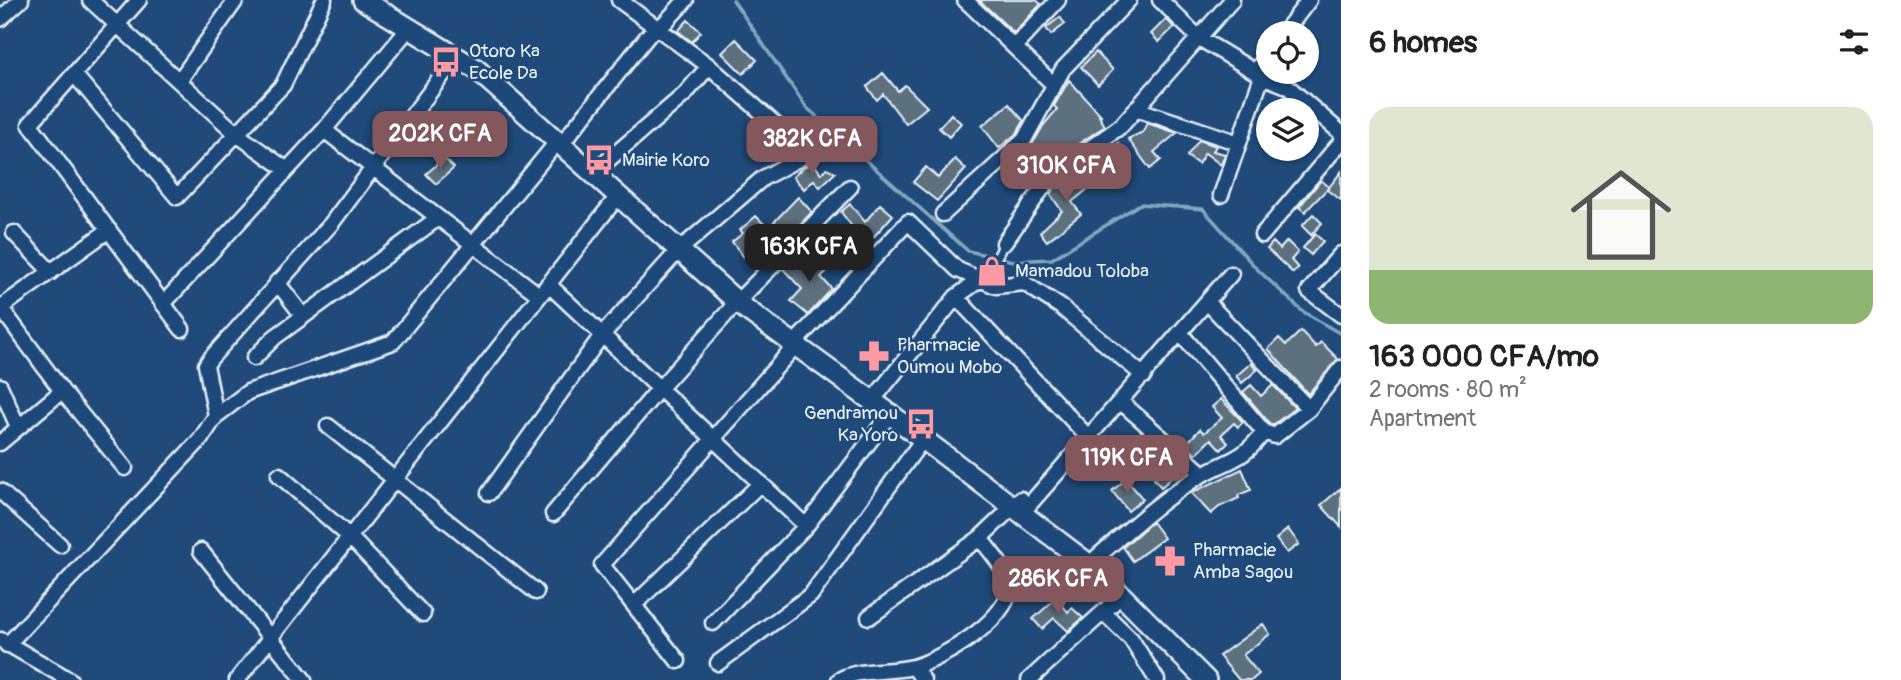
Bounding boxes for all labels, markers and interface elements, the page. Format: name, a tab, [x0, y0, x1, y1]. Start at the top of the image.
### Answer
map controls	[1256, 21, 1319, 161]
button: locate	[1256, 21, 1319, 84]
icon: filters	[1835, 23, 1873, 61]
text: 6 homes	[1369, 24, 1477, 61]
place label: Otoro Ka Ecole Da	[469, 39, 540, 85]
bus stop icon: Otoro Ka Ecole Da	[429, 45, 463, 79]
button: layers	[1256, 98, 1319, 161]
pin: 202K CFA	[368, 111, 512, 171]
pin: 382K CFA	[740, 116, 884, 176]
text: 202K CFA	[388, 119, 492, 148]
text: 382K CFA	[762, 124, 862, 153]
bus stop icon: Mairie Koro	[582, 143, 616, 177]
pin: 310K CFA	[994, 144, 1138, 203]
place label: Mairie Koro	[622, 148, 710, 172]
text: 310K CFA	[1016, 151, 1116, 180]
icon: home	[1558, 152, 1684, 278]
pin: 163K CFA	[737, 224, 881, 284]
text: 163K CFA	[760, 232, 858, 261]
shop icon: Mamadou Toloba	[975, 254, 1009, 288]
place label: Mamadou Toloba	[1015, 259, 1149, 283]
place label: Pharmacie Oumou Mobo	[897, 333, 1002, 379]
text: 163 000 CFA/mo	[1369, 338, 1599, 375]
pharmacy icon: Pharmacie Oumou Mobo	[857, 339, 891, 373]
text: 2 rooms · 80 m²	[1369, 375, 1527, 404]
place label: Gendramou Ka Yoro	[804, 401, 898, 447]
text: Apartment	[1369, 404, 1476, 433]
bus stop icon: Gendramou Ka Yoro	[904, 407, 938, 441]
pin: 119K CFA	[1055, 435, 1199, 495]
text: 119K CFA	[1081, 443, 1173, 472]
place label: Pharmacie Amba Sagou	[1193, 538, 1293, 584]
pharmacy icon: Pharmacie Amba Sagou	[1153, 544, 1187, 578]
pin: 286K CFA	[986, 556, 1130, 616]
text: 286K CFA	[1008, 564, 1108, 593]

